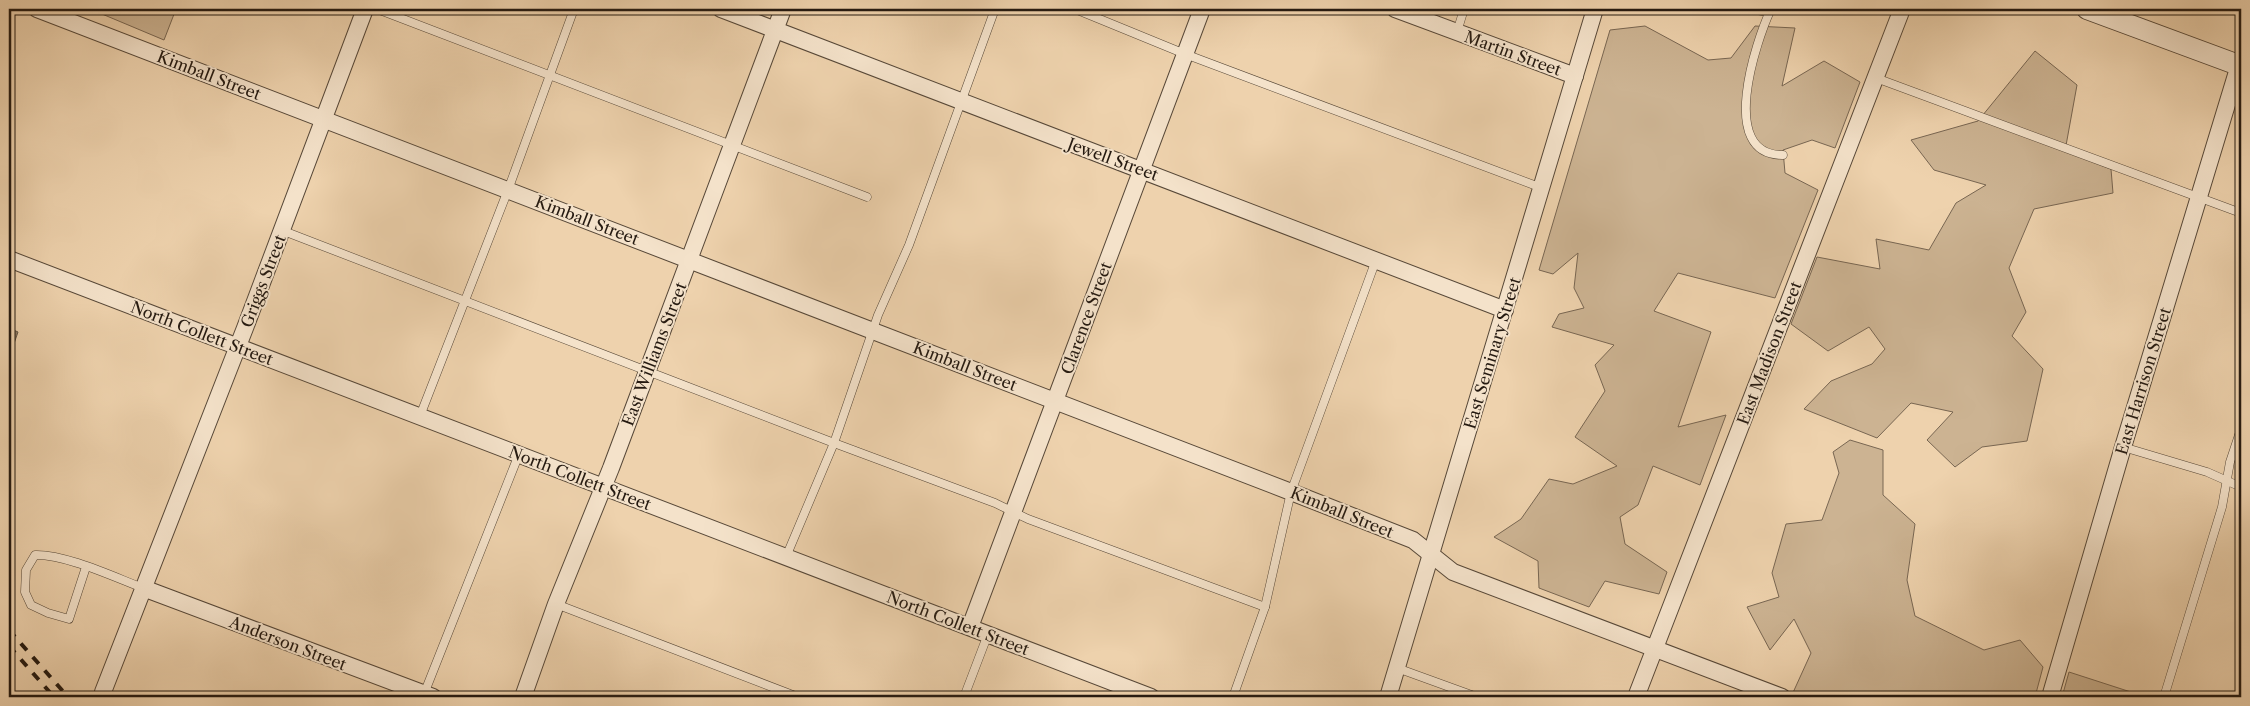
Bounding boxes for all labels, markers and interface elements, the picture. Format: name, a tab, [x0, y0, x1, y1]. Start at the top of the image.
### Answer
street label: Martin Street	[1462, 26, 1564, 80]
street label: Kimball Street	[154, 46, 264, 104]
street label: Jewell Street	[1062, 132, 1161, 185]
street label: Kimball Street	[532, 191, 642, 249]
street label: Griggs Street	[236, 231, 290, 330]
street label: Clarence Street	[1056, 259, 1116, 377]
street label: East Seminary Street	[1459, 274, 1525, 431]
street label: East Madison Street	[1732, 278, 1806, 427]
street label: East Williams Street	[617, 279, 691, 429]
street label: North Collett Street	[128, 297, 276, 369]
street label: East Harrison Street	[2111, 305, 2175, 457]
street label: Kimball Street	[910, 337, 1020, 395]
street label: North Collett Street	[506, 442, 654, 514]
street label: Kimball Street	[1288, 482, 1397, 542]
street label: North Collett Street	[884, 587, 1032, 659]
street label: Anderson Street	[226, 611, 350, 675]

